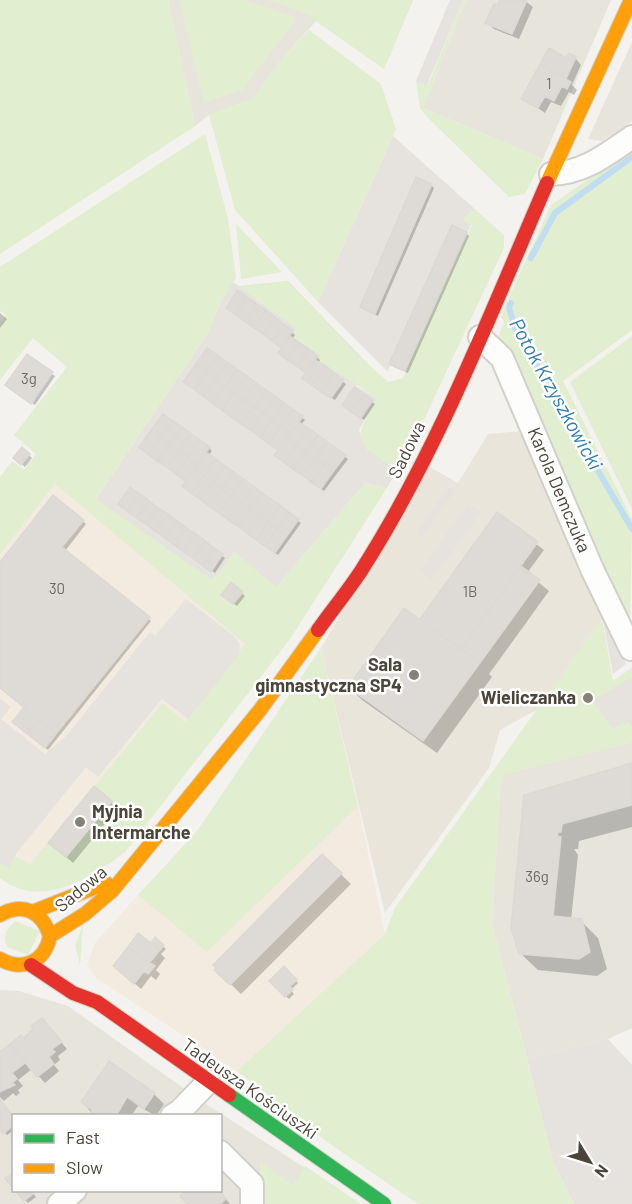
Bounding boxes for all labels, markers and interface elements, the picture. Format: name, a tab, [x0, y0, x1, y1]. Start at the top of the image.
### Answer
house number: 1	[546, 74, 552, 92]
water label: Potok Krzyszkowicki	[505, 314, 609, 474]
house number: 3g	[21, 369, 37, 387]
street label: Sadowa	[383, 417, 429, 482]
street label: Karola Demczuka	[524, 424, 596, 556]
house number: 30	[49, 579, 65, 597]
house number: 1B	[463, 582, 477, 600]
place label: Sala gimnastyczna SP4	[255, 653, 402, 696]
marker: Sala gimnastyczna SP4	[407, 668, 421, 682]
place label: Wieliczanka	[481, 686, 576, 708]
marker: Wieliczanka	[581, 691, 595, 705]
place label: Myjnia Intermarche	[92, 800, 191, 843]
marker: Myjnia Intermarche	[73, 815, 87, 829]
street label: Sadowa	[50, 860, 111, 916]
house number: 36g	[525, 867, 549, 885]
street label: Tadeusza Kościuszki	[178, 1033, 323, 1143]
legend	[12, 1114, 222, 1192]
text: Fast	[66, 1126, 100, 1148]
north arrow	[560, 1132, 620, 1192]
text: Slow	[66, 1156, 103, 1178]
text: N	[591, 1162, 613, 1182]

